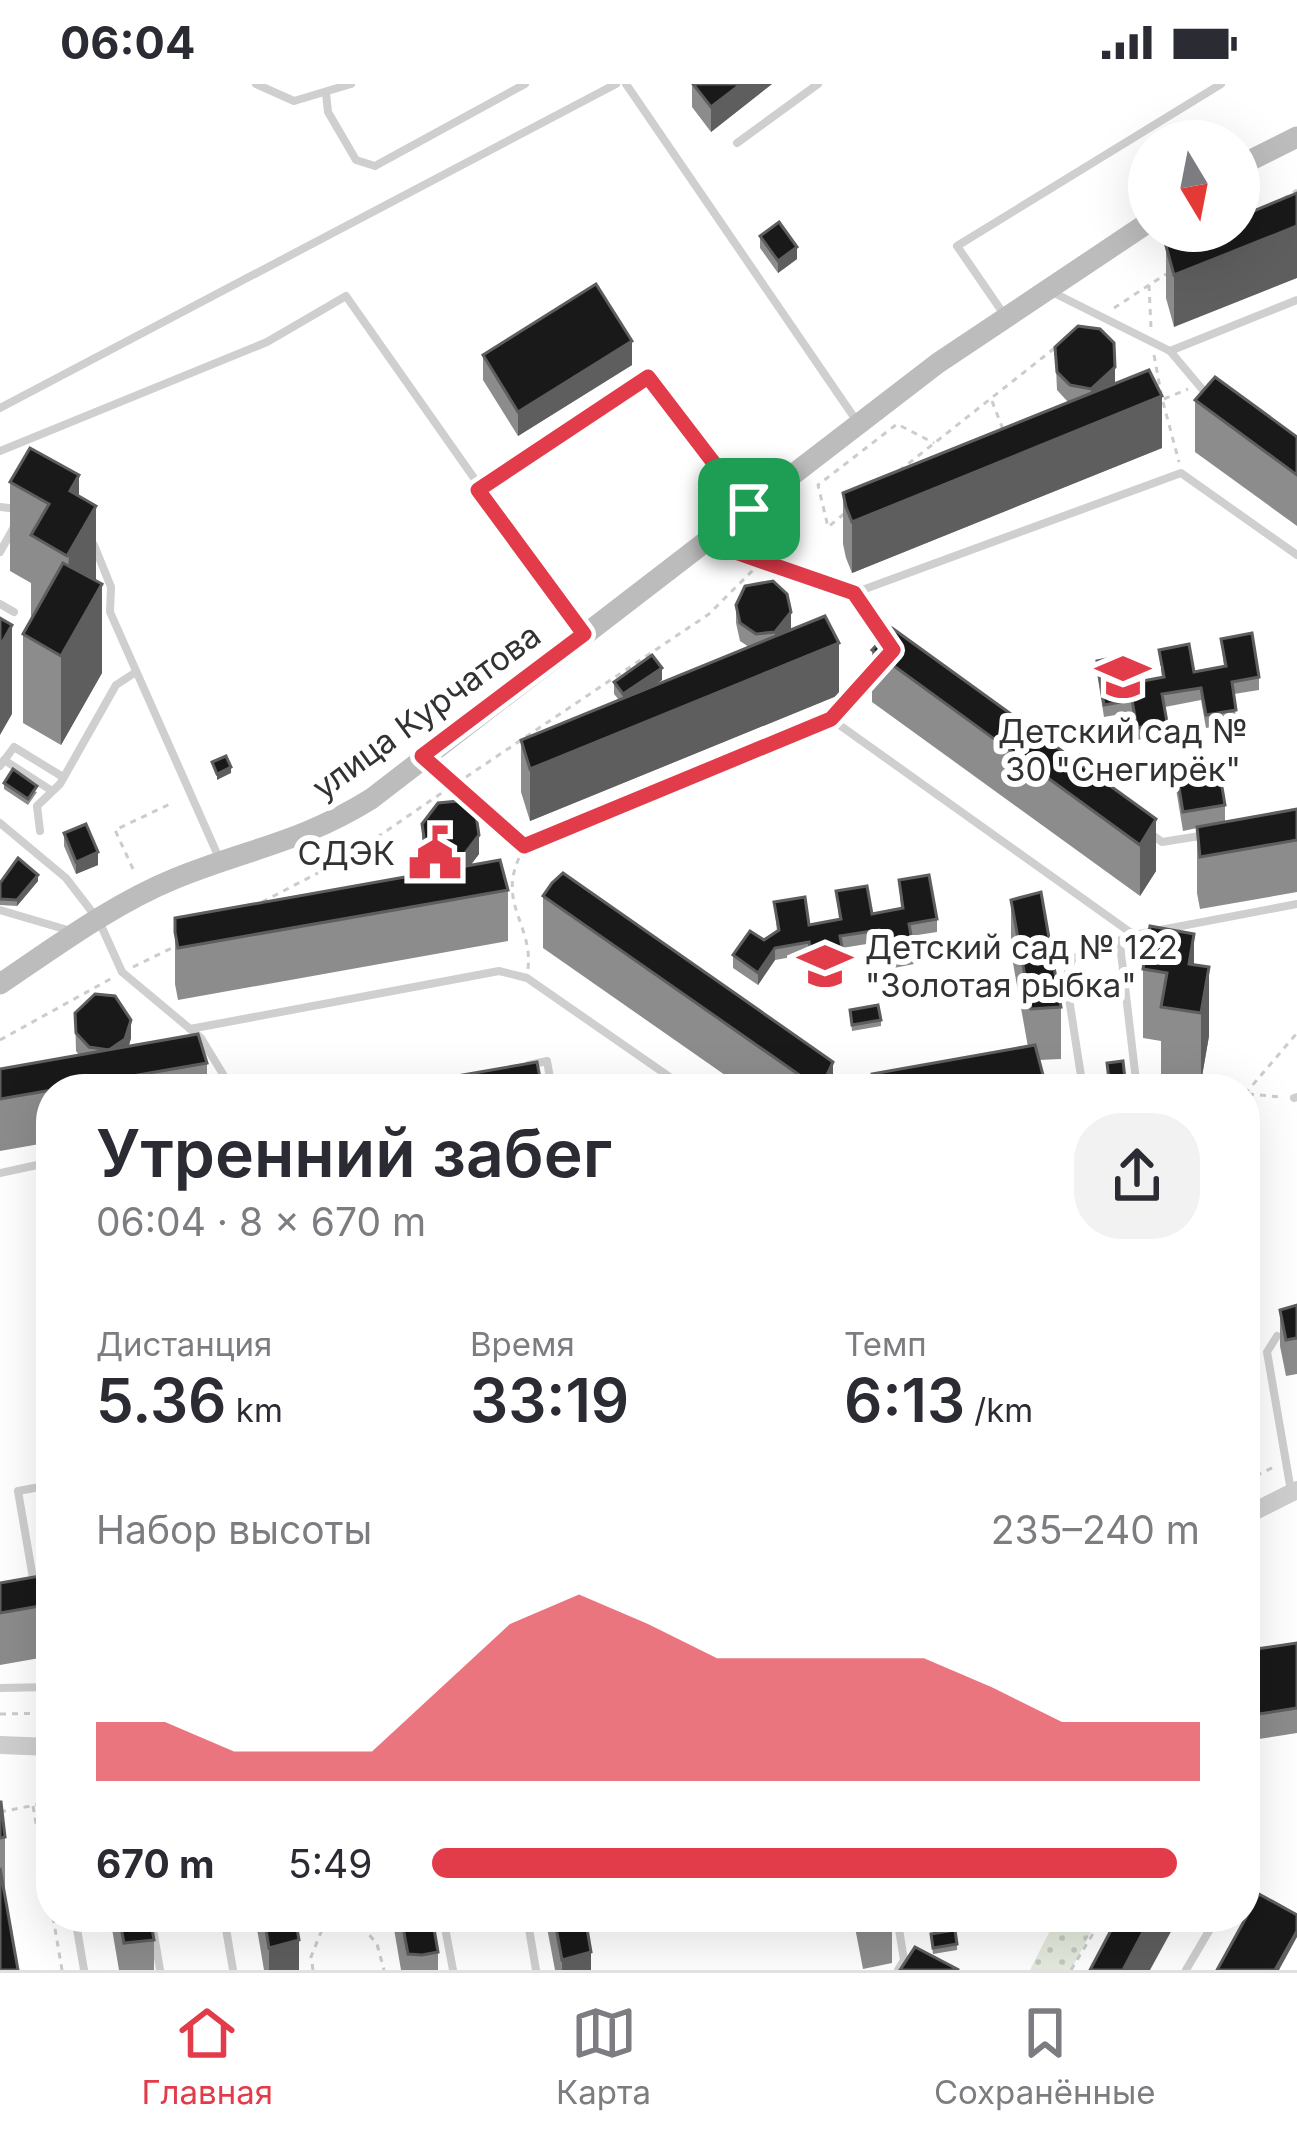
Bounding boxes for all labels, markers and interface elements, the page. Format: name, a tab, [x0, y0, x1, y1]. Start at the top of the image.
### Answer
text: 06:04	[60, 15, 195, 70]
north arrow	[1128, 120, 1260, 252]
map controls	[1128, 120, 1260, 252]
pin	[698, 458, 800, 560]
icon: arrive	[716, 476, 782, 542]
street label: улица Курчатова	[304, 615, 548, 807]
school or university icon: Детский сад № 30 "Снегирёк"	[1094, 648, 1152, 706]
place label: Детский сад № 30 "Снегирёк"	[998, 711, 1248, 789]
public building icon: СДЭК	[406, 824, 464, 882]
place label: СДЭК	[298, 833, 395, 873]
place label: Детский сад № 122 "Золотая рыбка"	[865, 927, 1178, 1005]
school or university icon: Детский сад № 122 "Золотая рыбка"	[796, 937, 854, 995]
text: Утренний забег	[96, 1113, 612, 1193]
button: share	[1074, 1113, 1200, 1239]
text: 06:04 · 8 × 670 m	[96, 1198, 426, 1245]
text: Дистанция	[96, 1324, 272, 1364]
text: Время	[470, 1324, 575, 1364]
text: Темп	[844, 1324, 927, 1364]
text: 5.36	[96, 1364, 227, 1436]
text: 33:19	[470, 1364, 629, 1436]
text: 6:13	[844, 1364, 965, 1436]
text: km	[227, 1390, 283, 1430]
text: /km	[965, 1390, 1033, 1430]
text: Набор высоты	[96, 1506, 372, 1553]
text: 235–240 m	[991, 1506, 1200, 1553]
text: 670 m	[96, 1840, 215, 1887]
text: 5:49	[288, 1840, 372, 1887]
tab: Главная	[142, 2000, 273, 2112]
tab: Карта	[556, 2000, 651, 2112]
tab: Сохранённые	[934, 2000, 1155, 2112]

